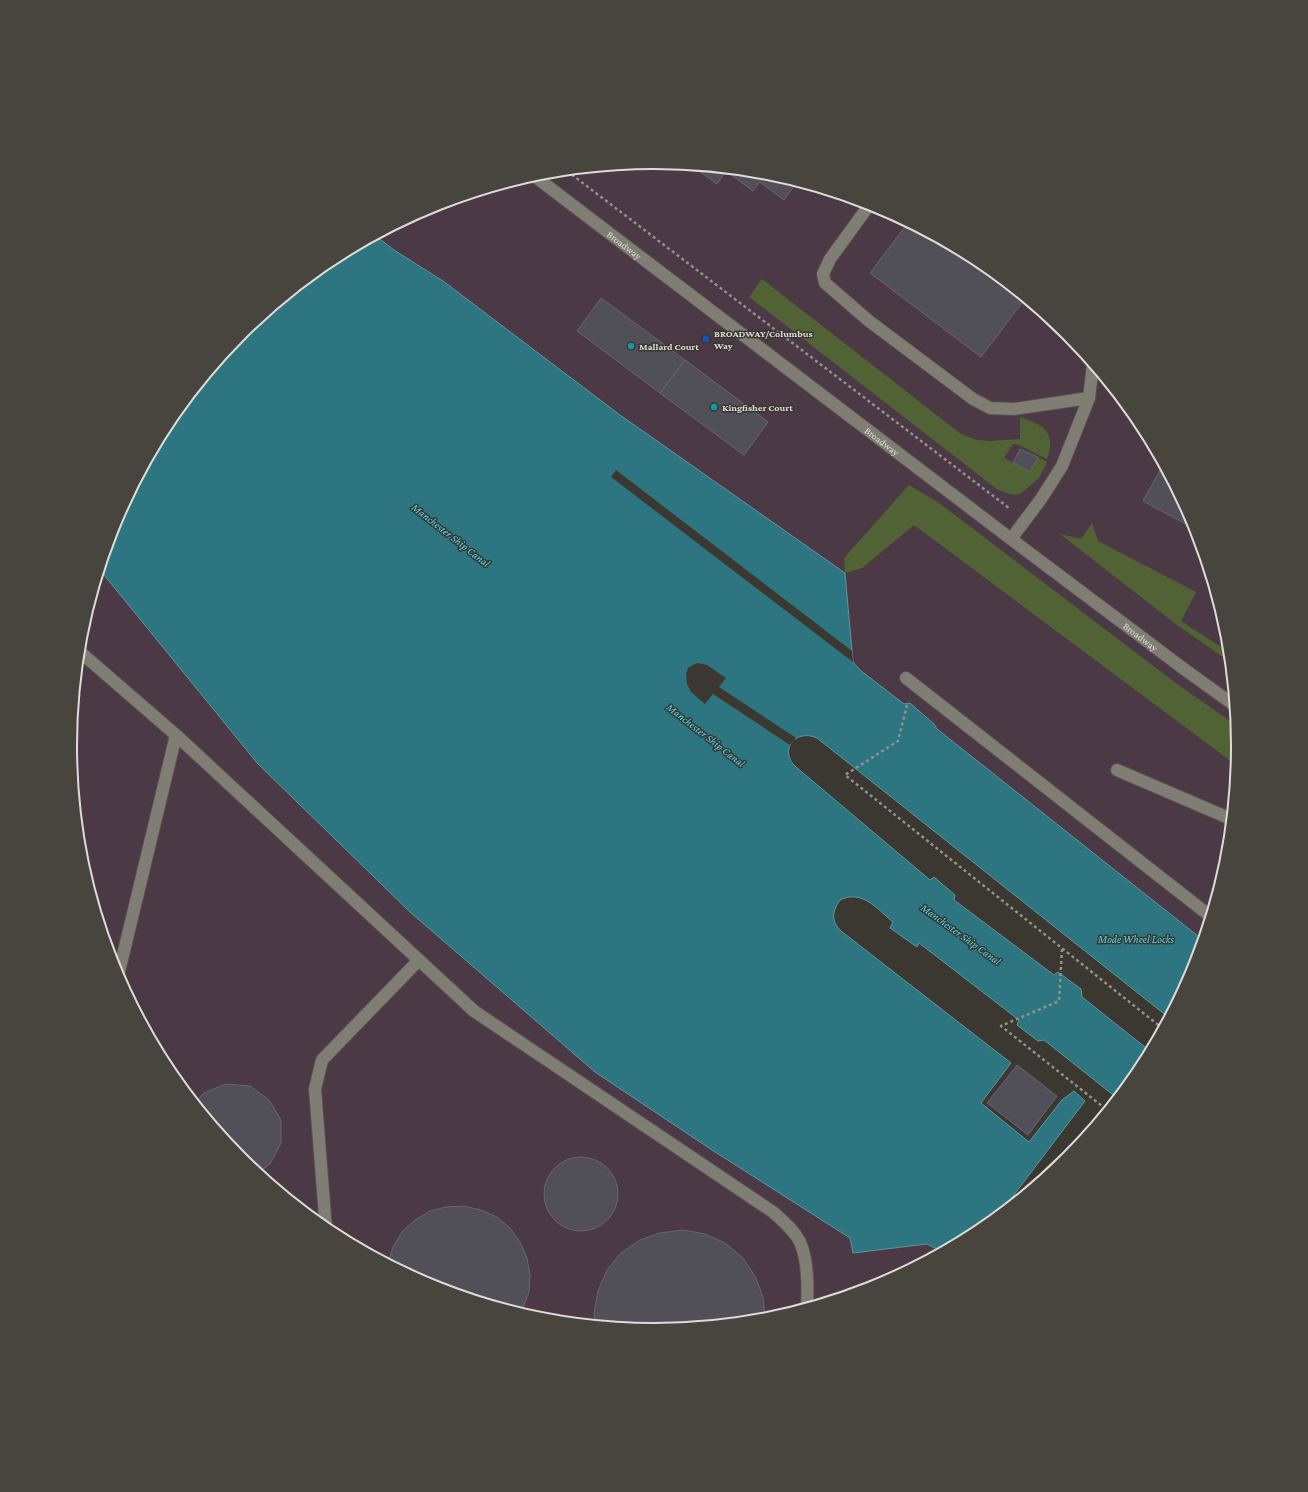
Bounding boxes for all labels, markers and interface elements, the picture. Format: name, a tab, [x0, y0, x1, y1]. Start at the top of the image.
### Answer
street label: Broadway	[605, 229, 644, 262]
place label: BROADWAY/Columbus Way	[713, 328, 813, 351]
marker: BROADWAY/Columbus Way	[701, 334, 711, 344]
marker: Mallard Court	[626, 341, 636, 351]
place label: Mallard Court	[639, 341, 699, 352]
marker: Kingfisher Court	[709, 402, 719, 412]
place label: Kingfisher Court	[722, 402, 793, 413]
street label: Broadway	[863, 425, 902, 458]
water label: Manchester Ship Canal	[408, 500, 493, 570]
street label: Broadway	[1121, 620, 1160, 654]
water label: Manchester Ship Canal	[663, 700, 748, 770]
water label: Manchester Ship Canal	[917, 900, 1003, 968]
water label: Mode Wheel Locks	[1097, 933, 1175, 945]

